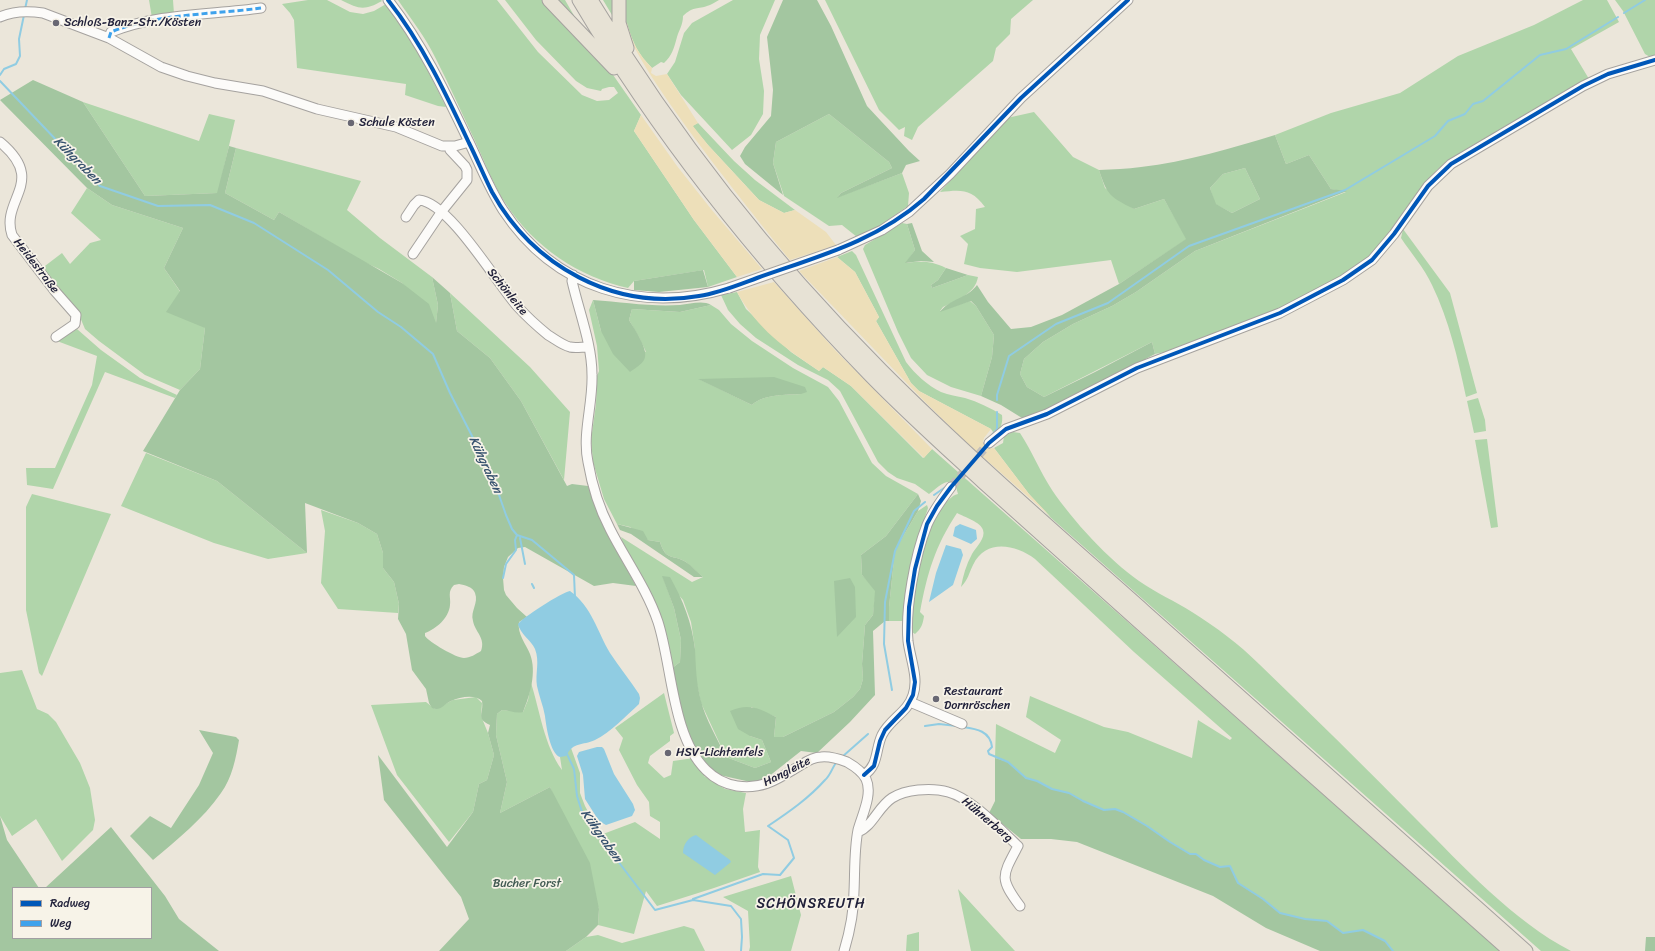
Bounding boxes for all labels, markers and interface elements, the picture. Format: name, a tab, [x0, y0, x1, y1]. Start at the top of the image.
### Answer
place label: Schloß-Banz-Str./Kösten	[64, 16, 201, 30]
marker: Schloß-Banz-Str./Kösten	[51, 18, 61, 28]
place label: Schule Kösten	[359, 116, 435, 130]
marker: Schule Kösten	[346, 118, 356, 128]
water label: Kühgraben	[50, 134, 104, 188]
street label: Heidestraße	[10, 236, 62, 296]
street label: Schönleite	[484, 266, 530, 318]
water label: Kühgraben	[465, 434, 505, 496]
place label: Restaurant Dornröschen	[944, 685, 1010, 713]
marker: Restaurant Dornröschen	[931, 694, 941, 704]
place label: HSV-Lichtenfels	[676, 746, 763, 760]
marker: HSV-Lichtenfels	[663, 748, 673, 758]
street label: Hangleite	[761, 754, 813, 790]
street label: Hühnerberg	[958, 794, 1016, 846]
water label: Kühgraben	[577, 807, 625, 865]
park label: Bucher Forst	[493, 877, 561, 891]
legend	[12, 887, 152, 939]
text: Radweg	[50, 892, 90, 914]
district label: SCHÖNSREUTH	[757, 896, 865, 912]
text: Weg	[50, 912, 71, 934]

